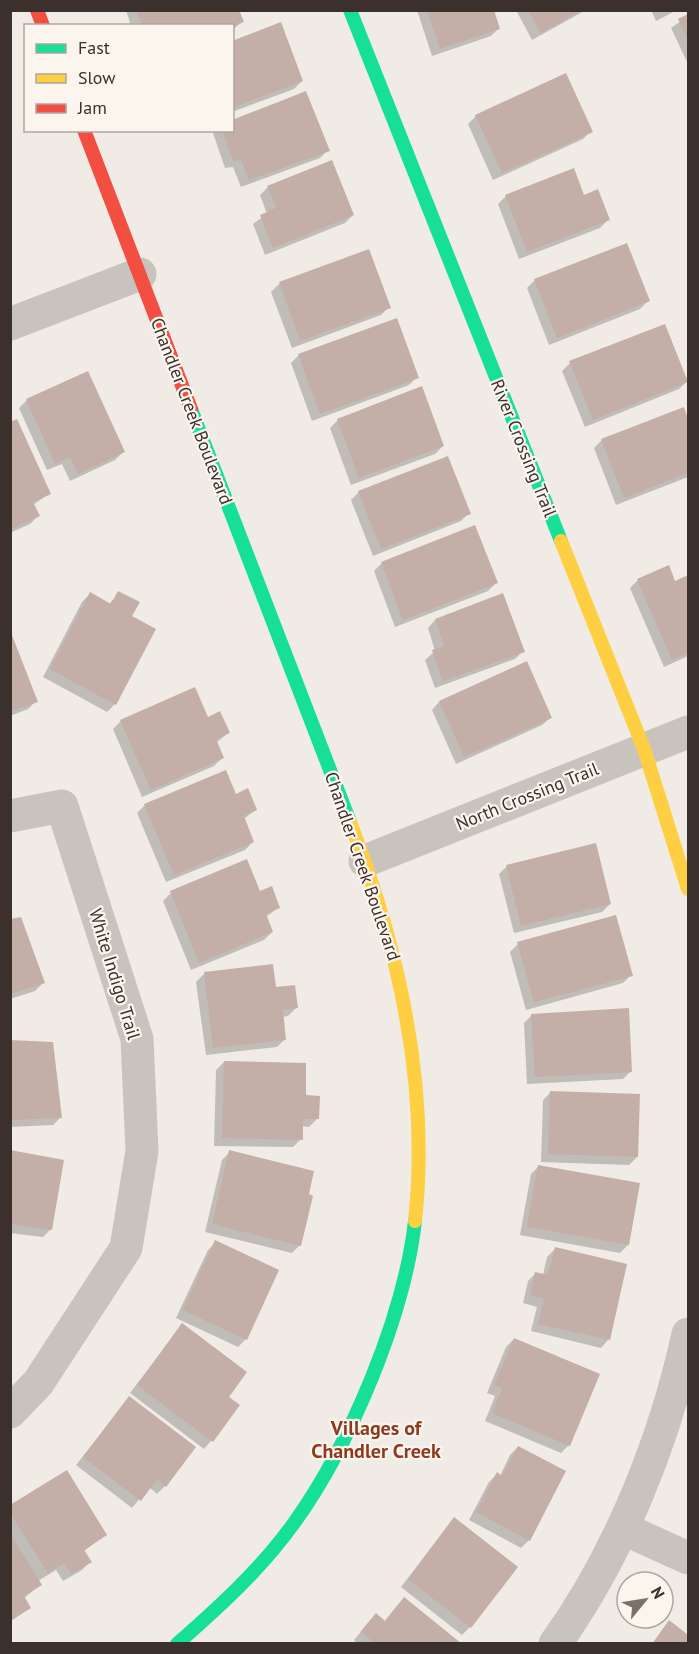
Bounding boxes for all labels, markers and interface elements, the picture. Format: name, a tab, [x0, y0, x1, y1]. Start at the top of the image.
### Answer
legend	[24, 24, 234, 132]
text: Fast	[78, 36, 110, 59]
text: Slow	[78, 66, 116, 89]
text: Jam	[77, 96, 107, 119]
street label: Chandler Creek Boulevard	[146, 314, 238, 508]
street label: River Crossing Trail	[486, 376, 562, 521]
street label: North Crossing Trail	[452, 757, 602, 835]
street label: Chandler Creek Boulevard	[320, 769, 406, 963]
street label: White Indigo Trail	[84, 906, 146, 1043]
district label: Villages of Chandler Creek	[311, 1415, 441, 1464]
north arrow	[615, 1570, 675, 1630]
text: N	[647, 1583, 669, 1602]

